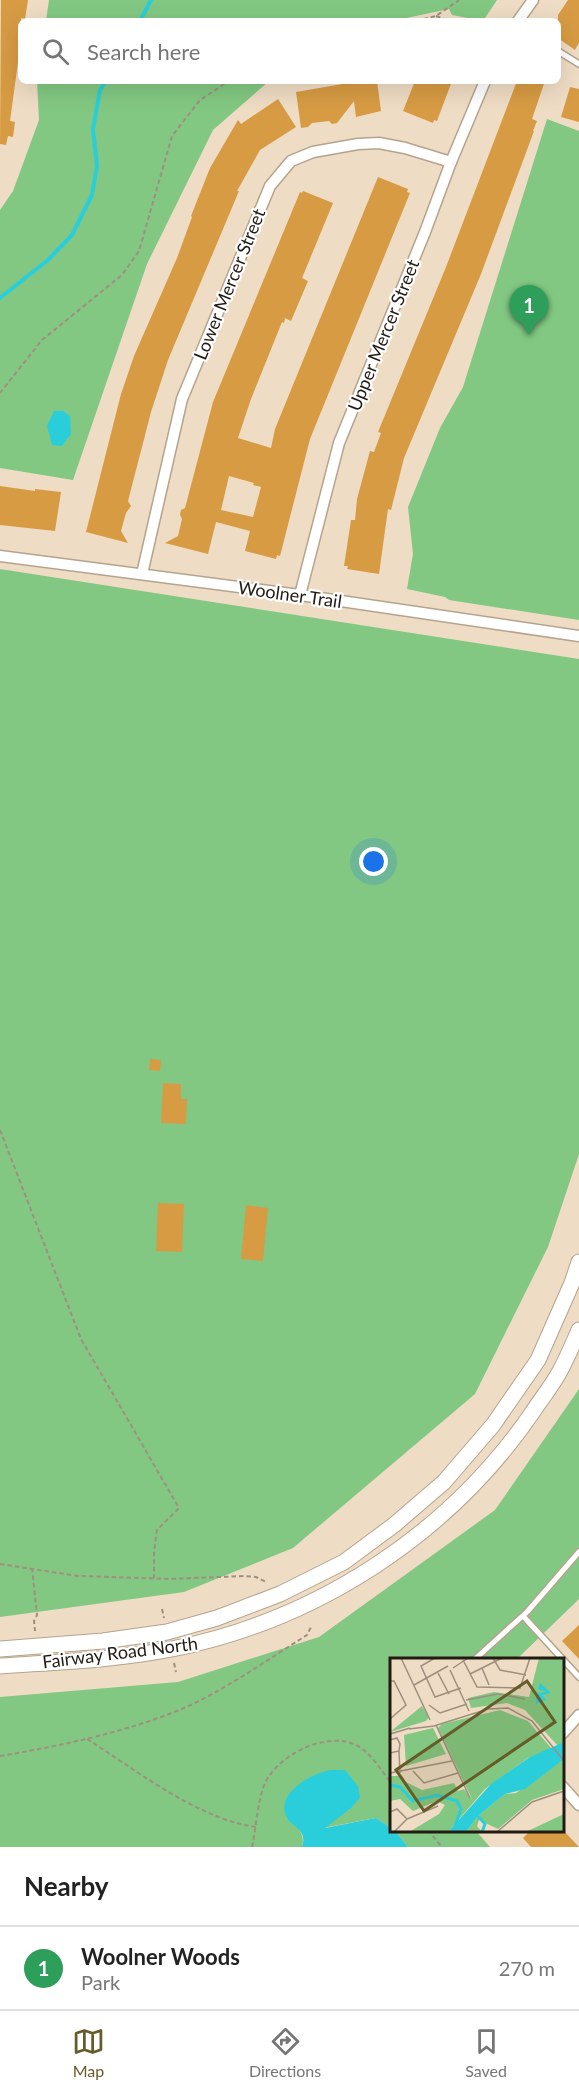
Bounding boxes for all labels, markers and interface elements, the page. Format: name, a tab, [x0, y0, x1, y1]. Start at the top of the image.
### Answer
search box	[18, 18, 561, 84]
icon: search	[39, 35, 72, 68]
text: Search here	[87, 38, 200, 65]
street label: Lower Mercer Street	[189, 205, 270, 363]
street label: Upper Mercer Street	[343, 255, 424, 414]
pin: 1	[510, 286, 548, 335]
street label: Woolner Trail	[237, 576, 343, 612]
your location	[359, 847, 388, 876]
street label: Fairway Road North	[41, 1632, 199, 1672]
inset map	[390, 1658, 564, 1832]
text: Nearby	[24, 1870, 109, 1902]
text: Woolner Woods	[81, 1943, 240, 1970]
text: 1	[38, 1956, 49, 1980]
text: 270 m	[499, 1956, 555, 1980]
text: Park	[81, 1970, 120, 1994]
tab: Map	[72, 2025, 105, 2080]
tab: Directions	[249, 2025, 321, 2080]
tab: Saved	[465, 2025, 507, 2080]

